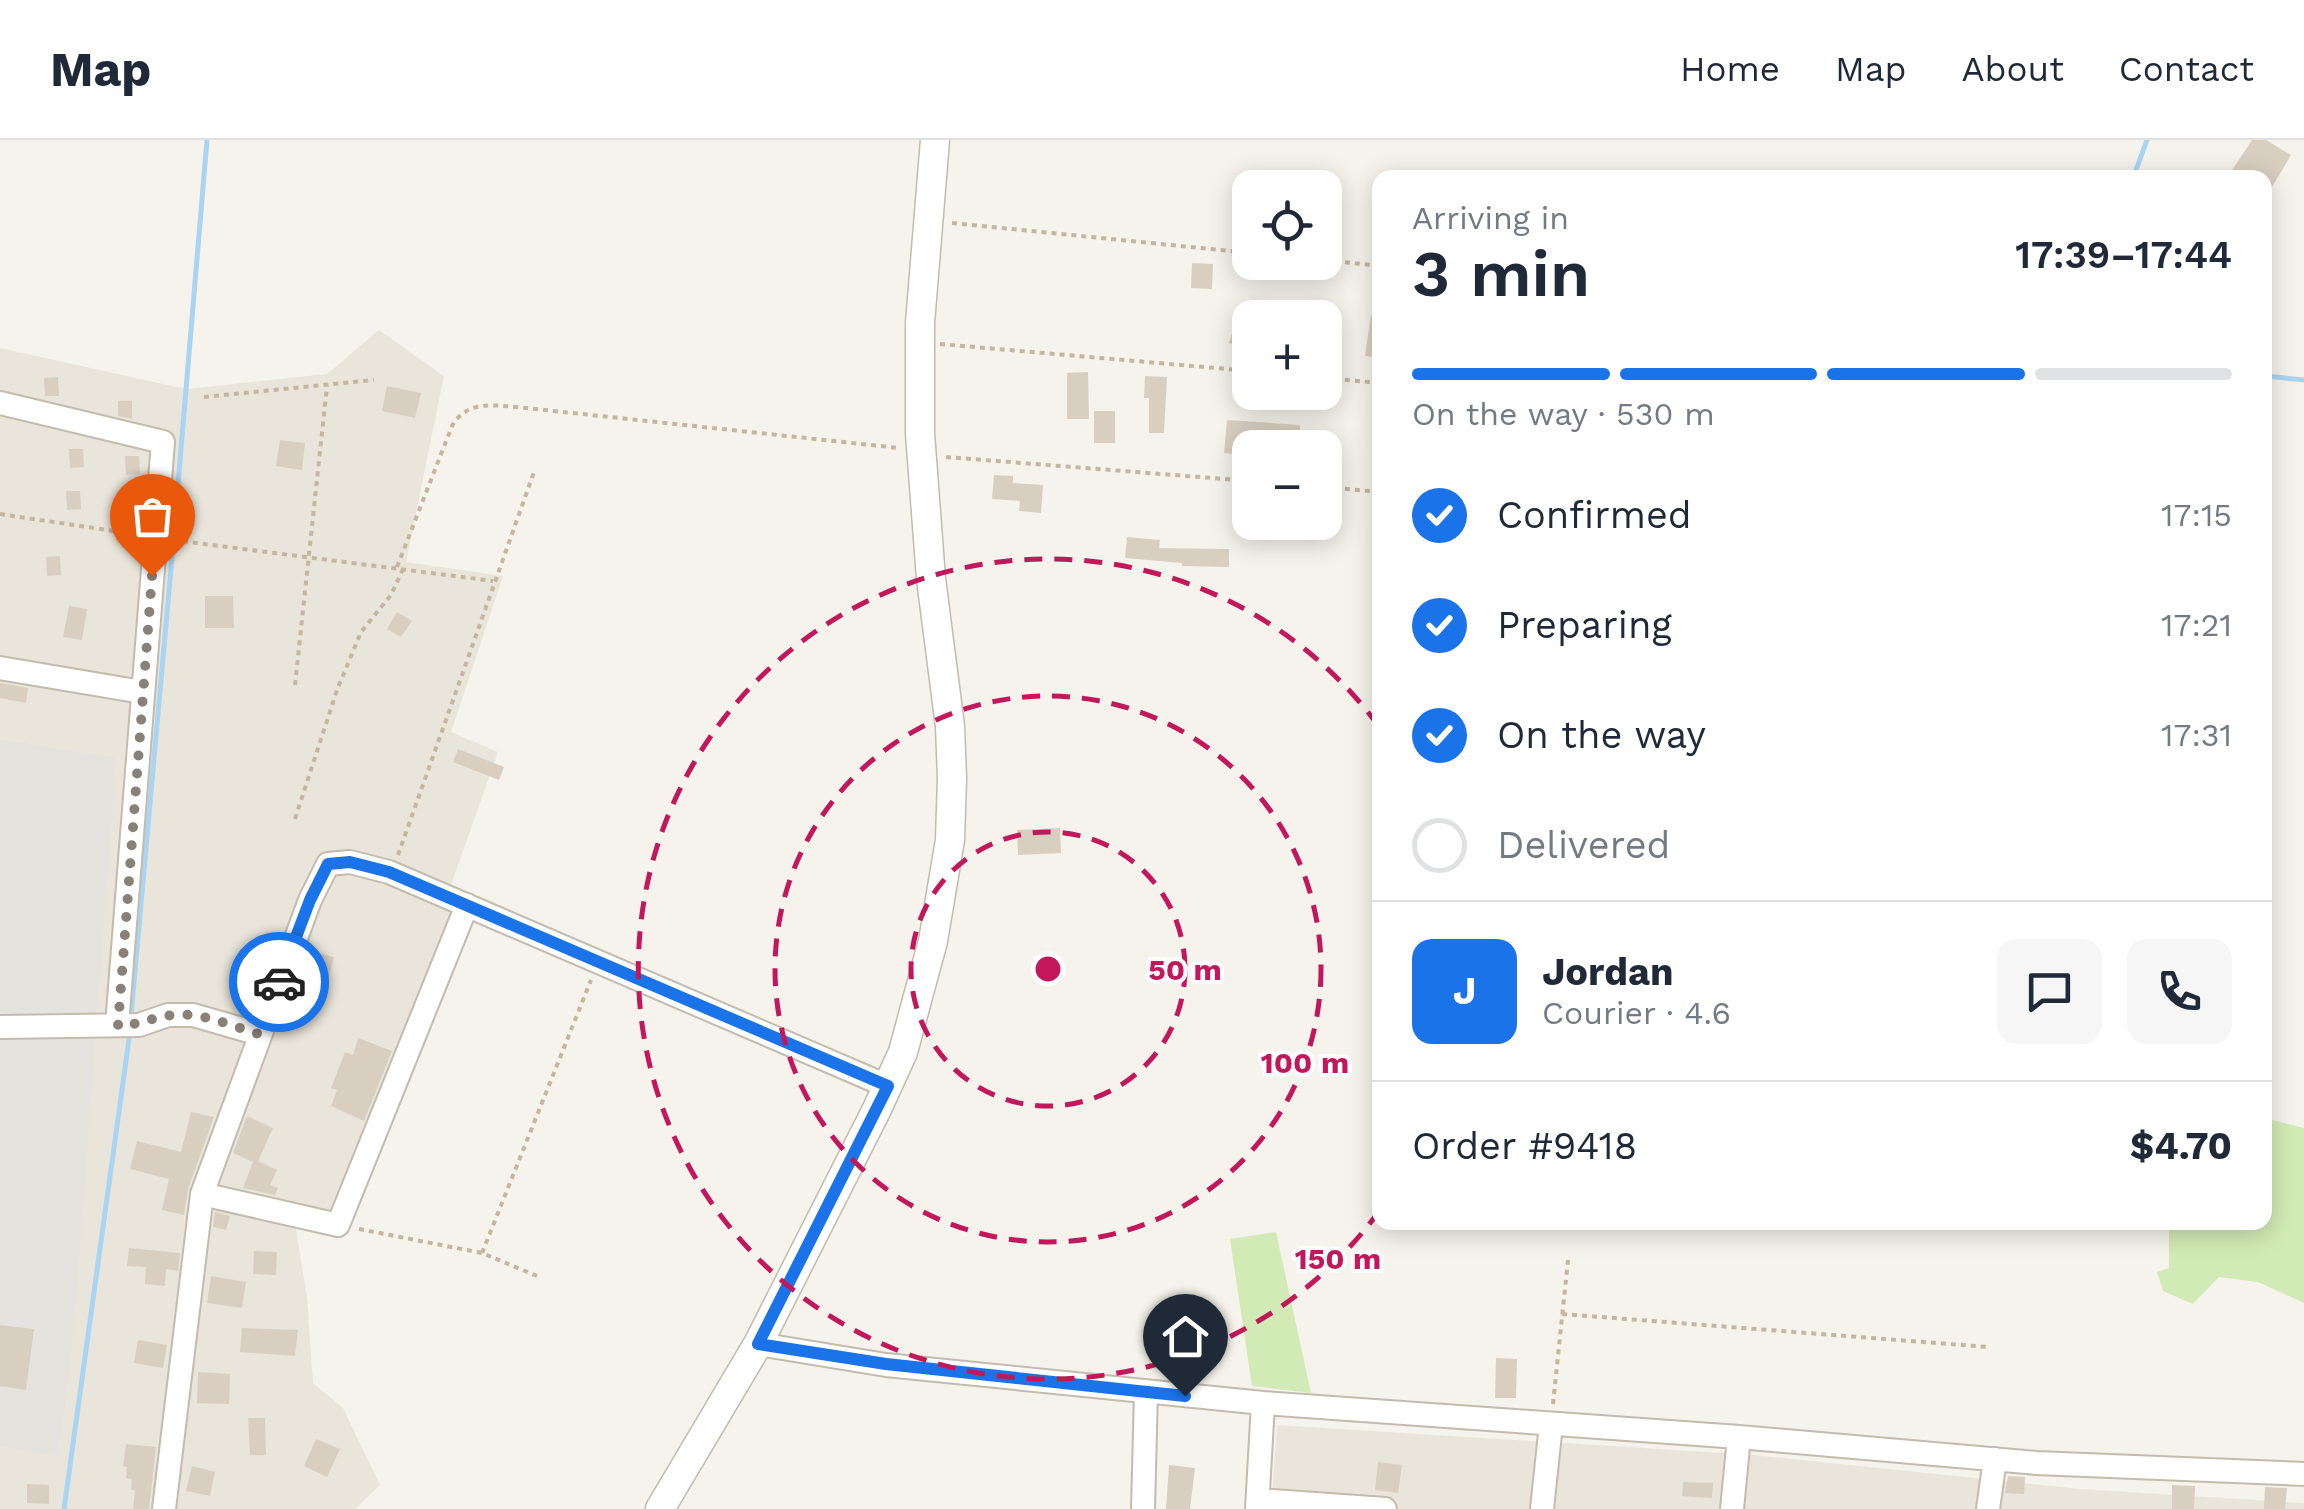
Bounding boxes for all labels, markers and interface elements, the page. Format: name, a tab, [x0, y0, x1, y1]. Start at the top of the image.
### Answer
text: Map	[50, 41, 151, 98]
text: Home	[1680, 48, 1780, 90]
text: Map	[1835, 48, 1907, 90]
text: About	[1962, 48, 2064, 90]
text: Contact	[2119, 48, 2254, 90]
map controls	[1232, 170, 1342, 540]
button: locate	[1232, 170, 1342, 280]
text: Arriving in	[1412, 199, 1569, 237]
text: 17:39–17:44	[2015, 233, 2232, 277]
text: 3 min	[1412, 236, 1590, 312]
button: +	[1232, 300, 1342, 410]
text: On the way · 530 m	[1412, 395, 1715, 433]
button: −	[1232, 430, 1342, 540]
pin	[110, 474, 195, 577]
icon: check	[1412, 488, 1467, 543]
icon: bag	[125, 489, 180, 544]
text: Confirmed	[1497, 493, 1692, 537]
text: 17:15	[2161, 496, 2232, 534]
icon: check	[1412, 598, 1467, 653]
text: Preparing	[1497, 603, 1672, 647]
text: 17:21	[2161, 606, 2232, 644]
icon: check	[1412, 708, 1467, 763]
text: On the way	[1497, 713, 1706, 757]
text: 17:31	[2161, 716, 2232, 754]
text: Delivered	[1497, 823, 1670, 867]
courier	[229, 932, 329, 1032]
button: chat	[1997, 939, 2102, 1044]
button: phone	[2127, 939, 2232, 1044]
text: Jordan	[1542, 950, 1674, 994]
centre of rings	[1030, 951, 1066, 987]
text: 50 m	[1148, 952, 1222, 987]
icon: car	[252, 955, 307, 1010]
text: J	[1453, 969, 1476, 1013]
text: Courier · 4.6	[1542, 994, 1731, 1032]
text: 100 m	[1261, 1045, 1349, 1080]
text: Order #9418	[1412, 1124, 1637, 1168]
text: $4.70	[2130, 1124, 2232, 1168]
text: 150 m	[1295, 1241, 1381, 1276]
pin	[1143, 1294, 1228, 1397]
icon: home	[1158, 1309, 1213, 1364]

